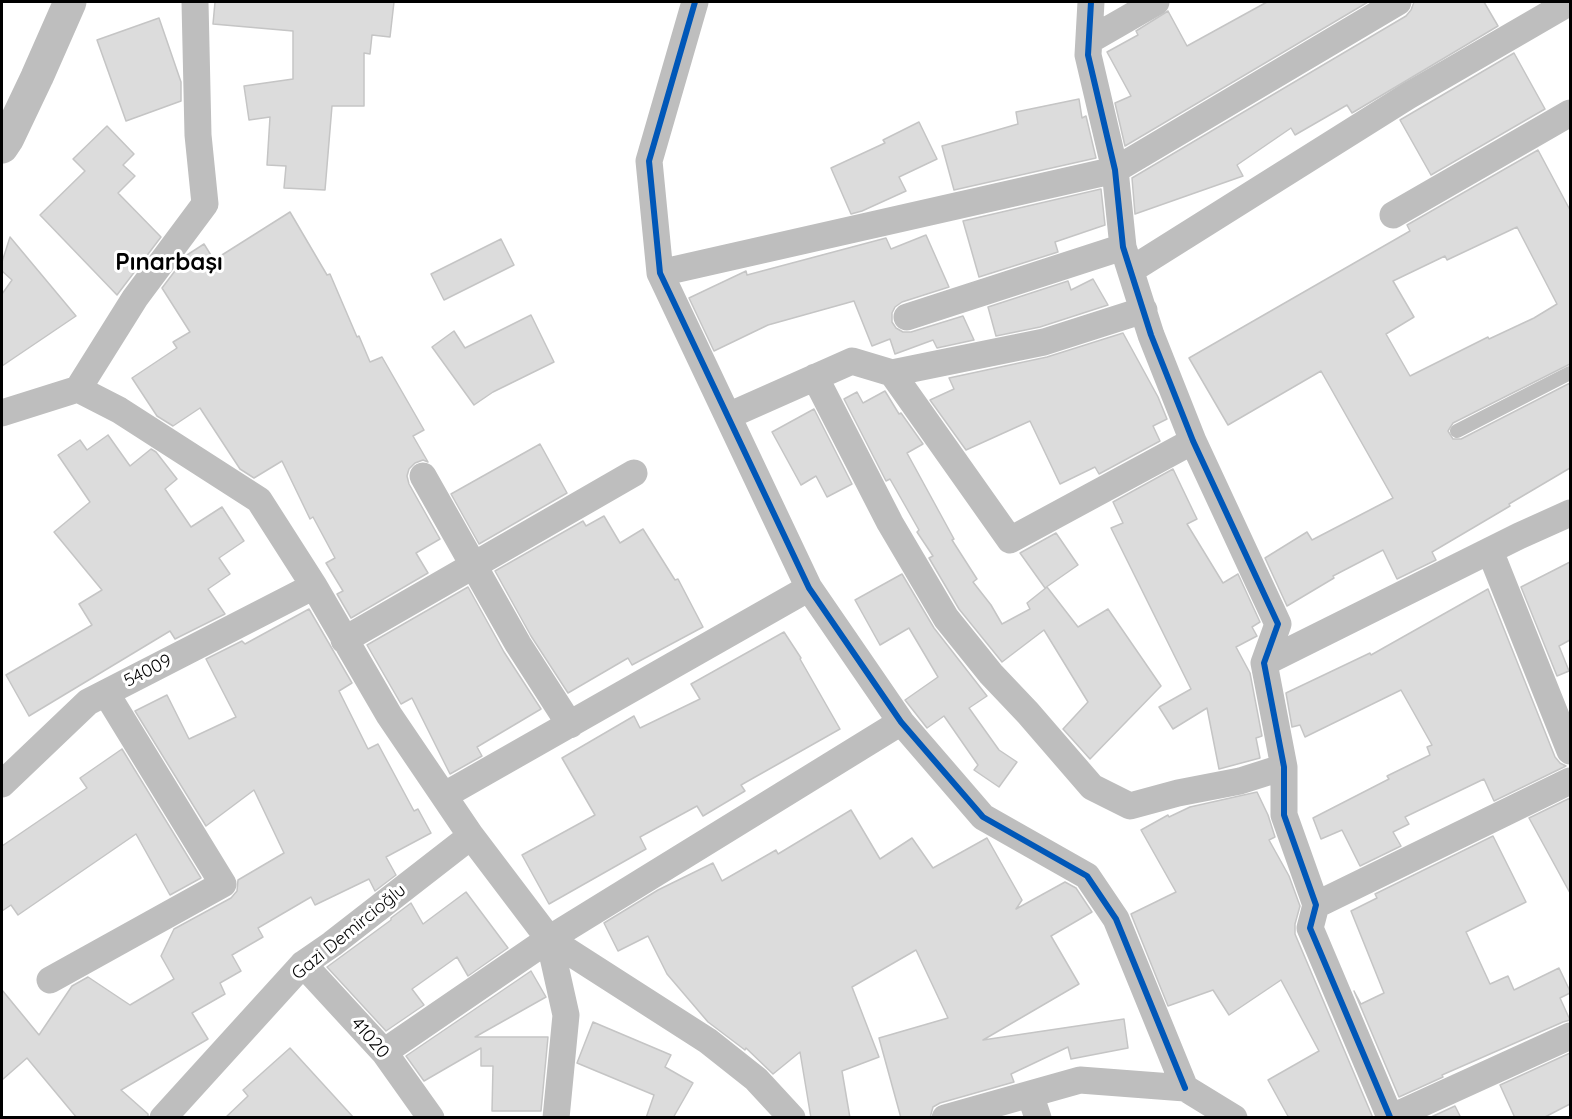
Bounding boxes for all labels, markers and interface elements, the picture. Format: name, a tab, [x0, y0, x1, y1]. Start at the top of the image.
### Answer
district label: Pınarbaşı	[115, 249, 223, 277]
street label: 54009	[120, 650, 176, 692]
street label: Gazi Demircioğlu	[288, 879, 410, 985]
street label: 41020	[346, 1013, 394, 1063]

